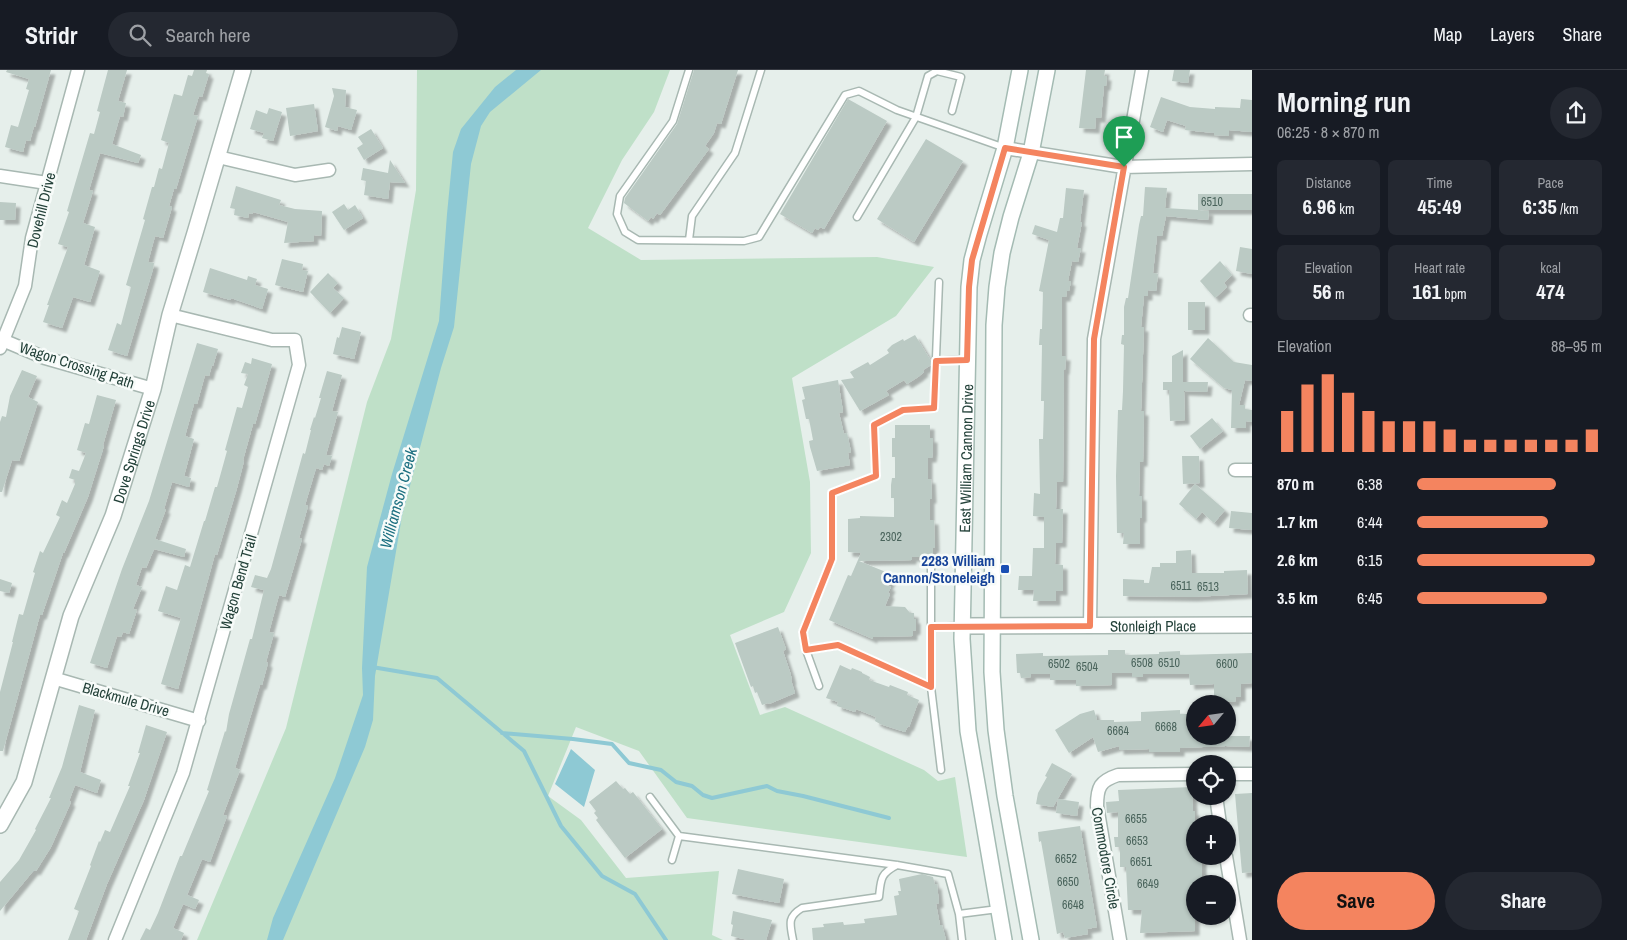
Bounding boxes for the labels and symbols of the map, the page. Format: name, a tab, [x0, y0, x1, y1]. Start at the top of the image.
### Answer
pin	[1103, 116, 1145, 167]
street label: Dovehill Drive	[21, 170, 61, 250]
house number: 6510	[1201, 194, 1223, 210]
street label: Wagon Crossing Path	[17, 336, 137, 394]
street label: East William Cannon Drive	[954, 384, 978, 533]
street label: Dove Springs Drive	[107, 397, 160, 506]
water label: Williamson Creek	[374, 445, 422, 551]
house number: 2302	[880, 529, 902, 545]
street label: Wagon Bend Trail	[214, 532, 262, 632]
place label: 2283 William Cannon/Stoneleigh	[883, 550, 995, 588]
marker: 2283 William Cannon/Stoneleigh	[999, 563, 1011, 575]
house number: 6511	[1170, 578, 1192, 594]
house number: 6513	[1197, 579, 1219, 595]
street label: Stonleigh Place	[1110, 615, 1196, 636]
house number: 6508	[1131, 655, 1153, 671]
house number: 6510	[1158, 655, 1180, 671]
house number: 6502	[1048, 656, 1070, 672]
house number: 6600	[1216, 656, 1238, 672]
house number: 6504	[1076, 659, 1098, 675]
street label: Blackmule Drive	[80, 677, 172, 721]
north arrow	[1186, 695, 1236, 745]
house number: 6668	[1155, 719, 1177, 735]
house number: 6664	[1107, 723, 1129, 739]
street label: Commodore Circle	[1087, 805, 1125, 911]
house number: 6655	[1125, 811, 1147, 827]
house number: 6653	[1126, 833, 1148, 849]
house number: 6652	[1055, 851, 1077, 867]
house number: 6651	[1130, 854, 1152, 870]
house number: 6650	[1057, 874, 1079, 890]
house number: 6649	[1137, 876, 1159, 892]
house number: 6648	[1062, 897, 1084, 913]

